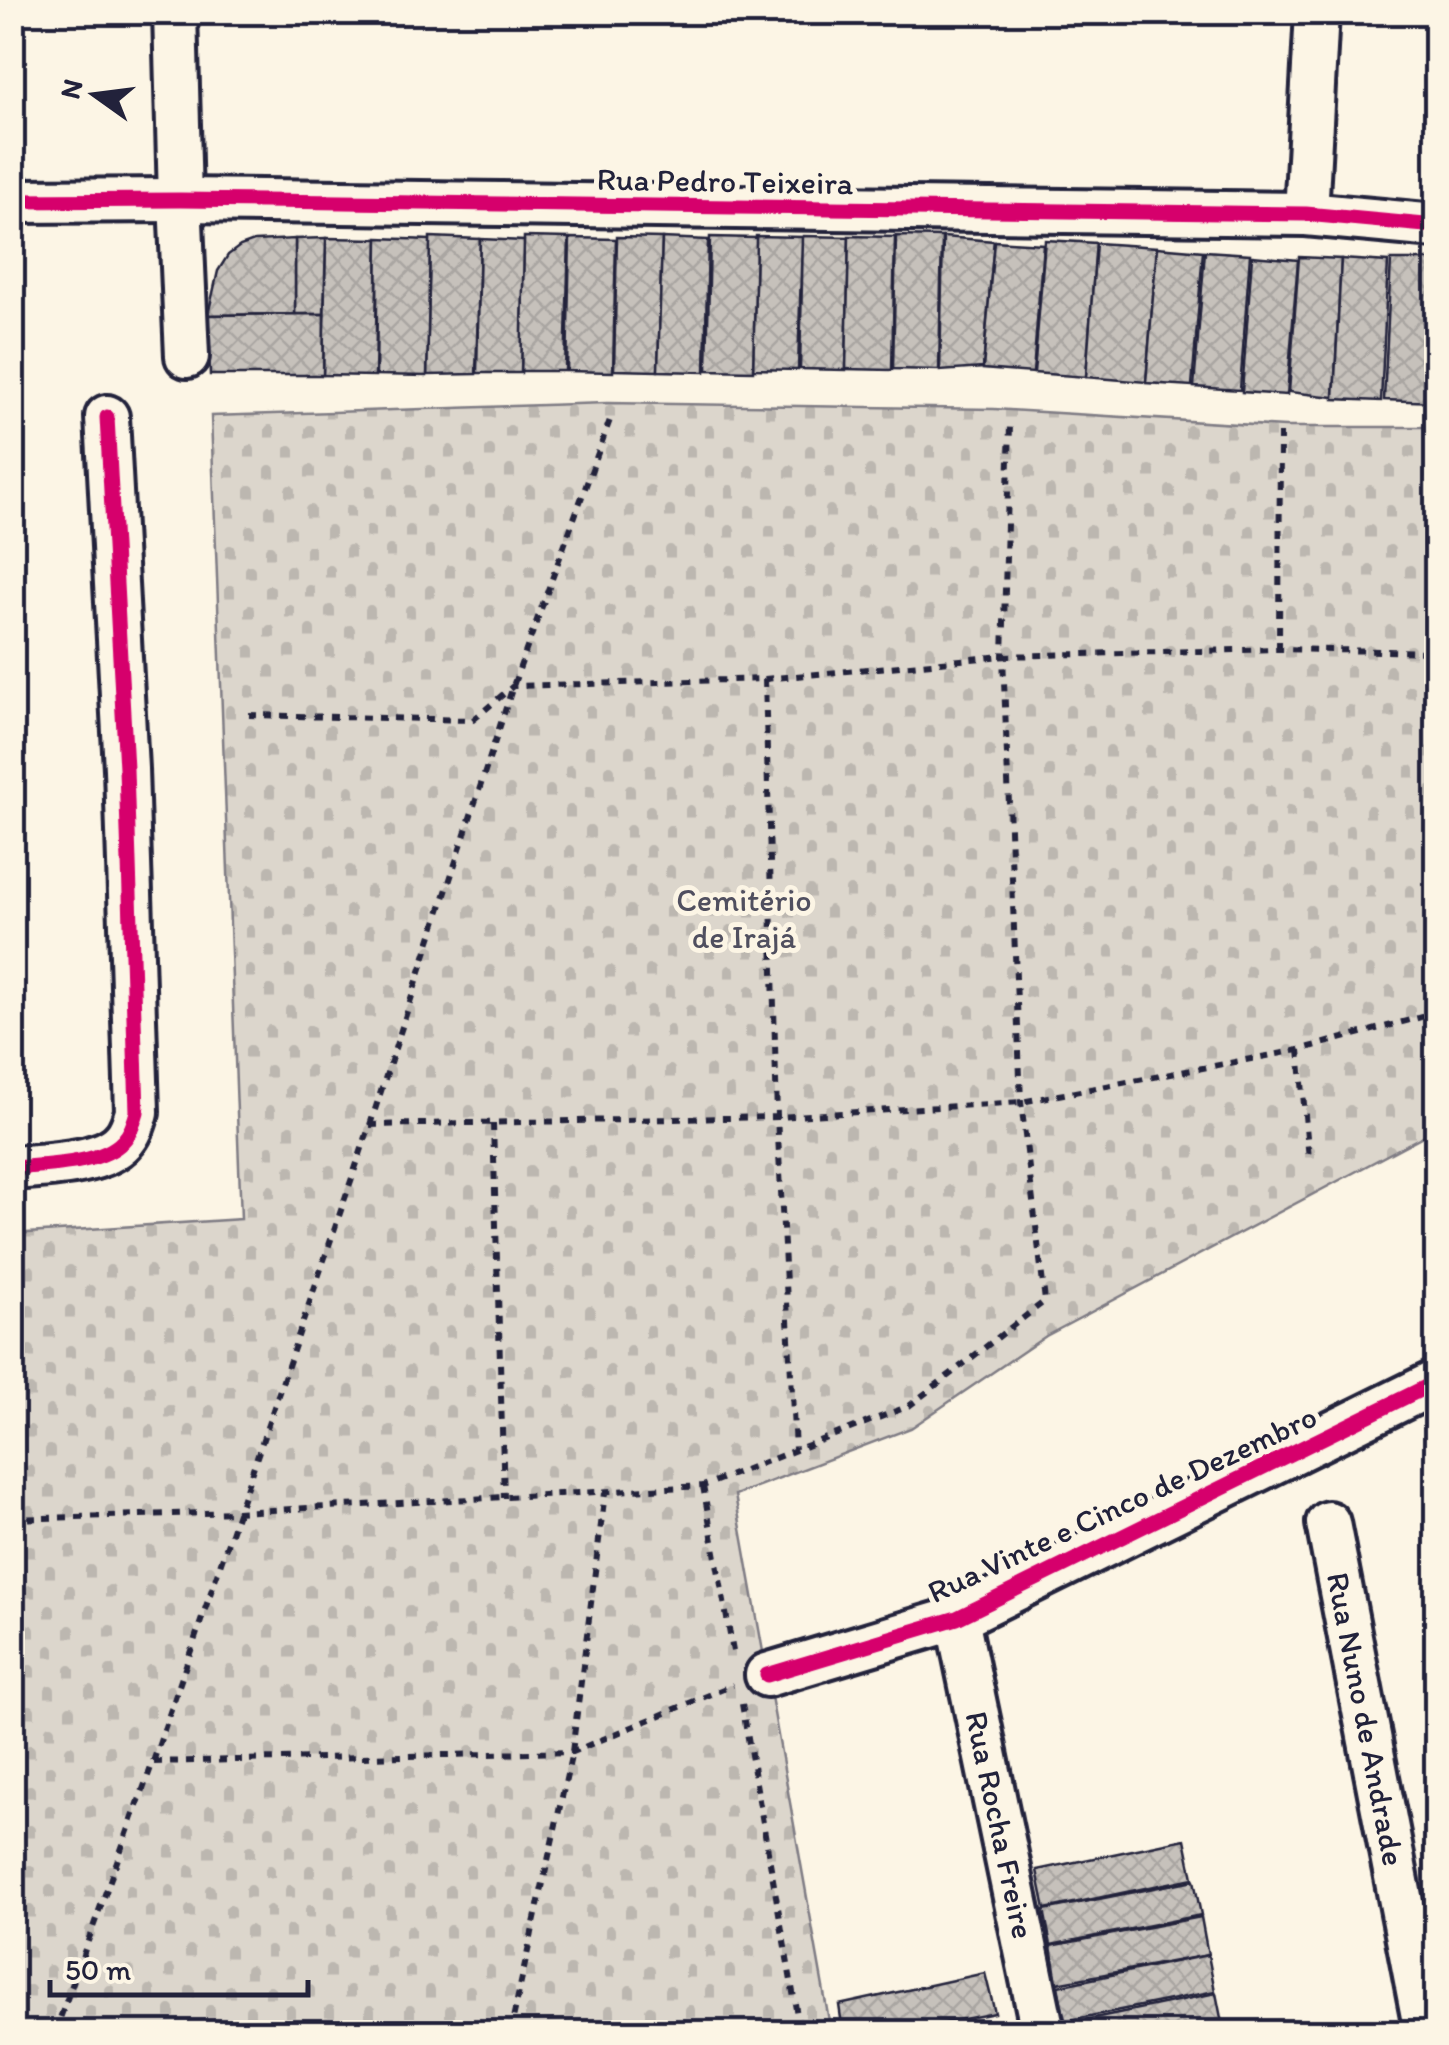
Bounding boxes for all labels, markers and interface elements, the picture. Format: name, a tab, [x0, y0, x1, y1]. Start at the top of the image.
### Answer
north arrow	[45, 45, 145, 145]
text: N	[52, 76, 90, 102]
street label: Rua Pedro Teixeira	[596, 160, 854, 202]
park label: Cemitério de Irajá	[676, 881, 812, 956]
street label: Rua Vinte e Cinco de Dezembro	[921, 1397, 1323, 1611]
street label: Rua Nuno de Andrade	[1319, 1569, 1413, 1869]
street label: Rua Rocha Freire	[957, 1708, 1043, 1942]
scale bar	[50, 1935, 308, 1997]
text: 50 m	[65, 1951, 131, 1988]

